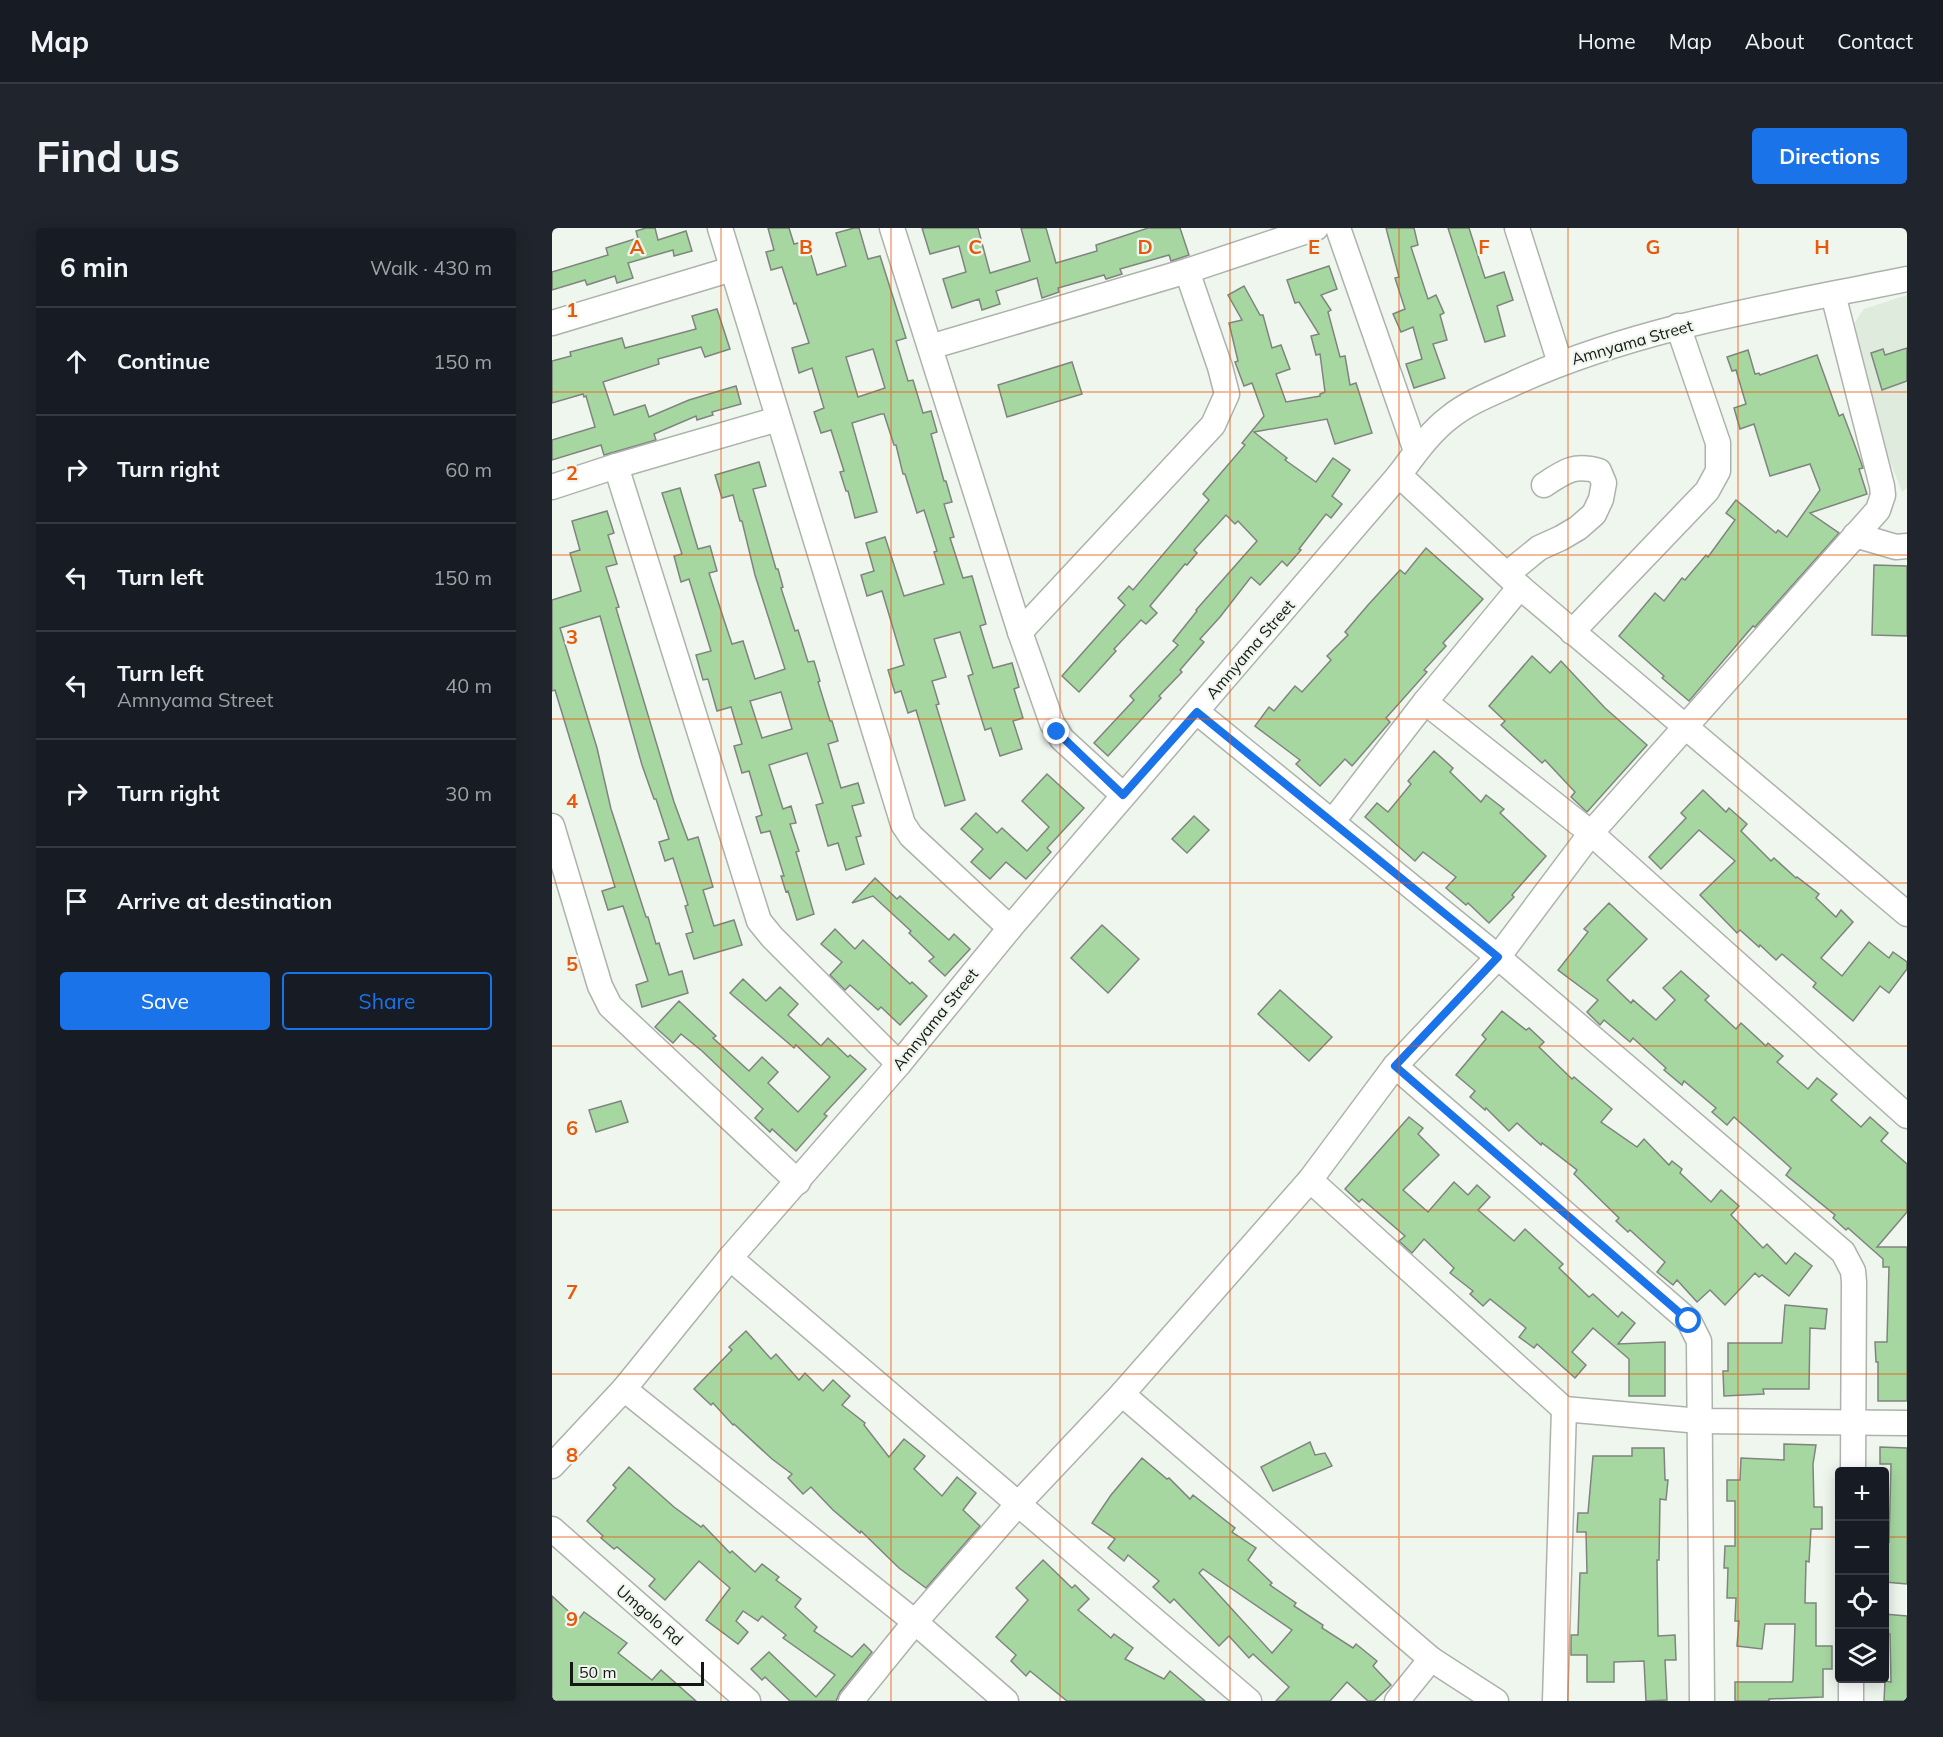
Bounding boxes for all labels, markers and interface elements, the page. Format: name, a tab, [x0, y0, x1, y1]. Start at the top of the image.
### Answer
text: Map	[30, 24, 89, 59]
text: Home	[1578, 28, 1636, 54]
text: Map	[1669, 28, 1712, 54]
text: About	[1745, 28, 1804, 54]
text: Contact	[1837, 28, 1913, 54]
button: Directions	[1752, 128, 1907, 184]
text: Find us	[36, 130, 180, 183]
text: A	[630, 234, 645, 259]
text: B	[799, 234, 813, 259]
text: C	[968, 234, 982, 259]
text: D	[1137, 234, 1153, 259]
text: E	[1308, 234, 1320, 259]
text: F	[1478, 234, 1490, 259]
text: G	[1646, 234, 1660, 259]
text: H	[1814, 234, 1830, 259]
text: 6 min	[60, 251, 129, 284]
text: Walk · 430 m	[370, 255, 492, 280]
text: 1	[566, 297, 578, 322]
street label: Amnyama Street	[1569, 315, 1695, 369]
icon: ahead	[60, 345, 93, 378]
text: Continue	[117, 347, 210, 375]
text: 150 m	[433, 349, 492, 374]
icon: right	[60, 453, 93, 486]
text: Turn right	[117, 455, 220, 483]
text: 60 m	[445, 457, 492, 482]
text: 2	[566, 460, 578, 485]
icon: left	[60, 561, 93, 594]
text: Turn left	[117, 563, 204, 591]
text: 150 m	[433, 565, 492, 590]
street label: Amnyama Street	[1201, 595, 1299, 703]
text: 3	[566, 624, 578, 649]
text: Turn left	[117, 659, 204, 687]
icon: left	[60, 669, 93, 702]
text: 40 m	[445, 673, 492, 698]
text: Amnyama Street	[117, 687, 273, 712]
route end	[1043, 718, 1069, 744]
icon: right	[60, 777, 93, 810]
text: Turn right	[117, 779, 220, 807]
text: 30 m	[445, 781, 492, 806]
text: 4	[566, 788, 578, 813]
icon: arrive	[60, 885, 93, 918]
text: Arrive at destination	[117, 887, 332, 915]
text: 5	[566, 951, 578, 976]
street label: Amnyama Street	[888, 964, 982, 1074]
button: Save	[60, 972, 270, 1030]
button: Share	[282, 972, 492, 1030]
text: 6	[566, 1115, 578, 1140]
text: 7	[566, 1279, 578, 1304]
route start	[1675, 1307, 1701, 1333]
text: 8	[566, 1442, 578, 1467]
map controls	[1835, 1467, 1889, 1683]
button: +	[1835, 1467, 1889, 1521]
button: −	[1835, 1521, 1889, 1575]
button: locate	[1835, 1575, 1889, 1629]
street label: Umgolo Rd	[612, 1581, 688, 1649]
text: 9	[566, 1606, 578, 1631]
button: layers	[1835, 1629, 1889, 1683]
scale bar	[570, 1659, 704, 1686]
text: 50 m	[579, 1662, 616, 1682]

